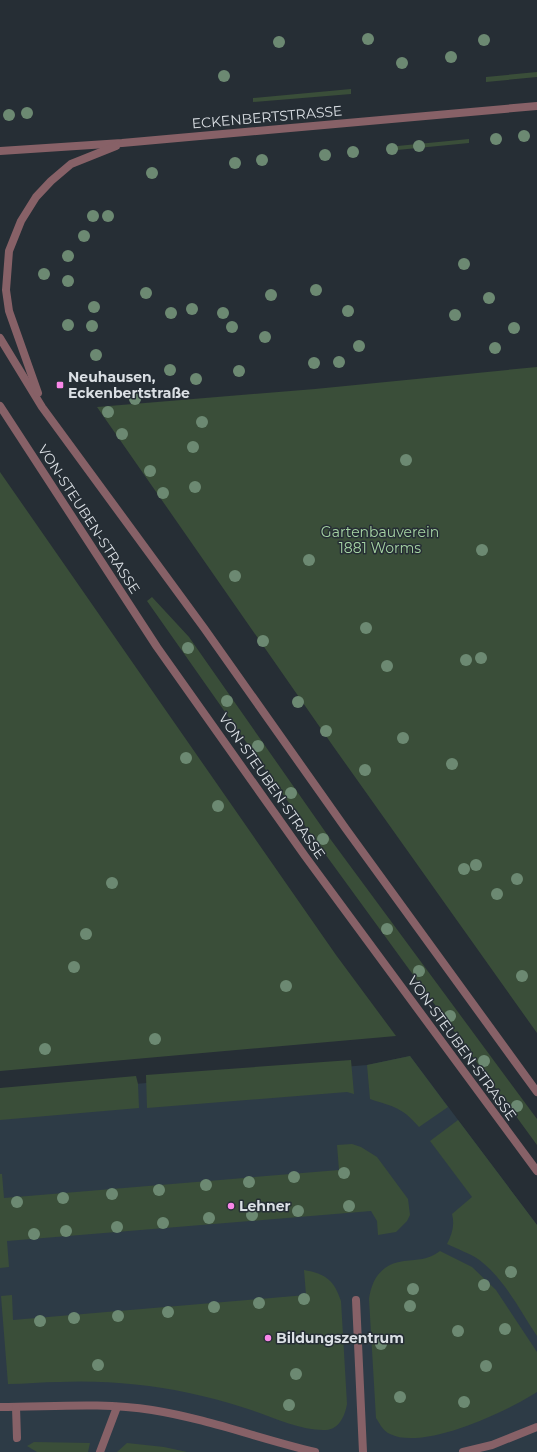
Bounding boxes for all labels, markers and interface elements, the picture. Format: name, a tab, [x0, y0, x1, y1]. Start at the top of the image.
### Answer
street label: ECKENBERTSTRASSE	[191, 101, 343, 133]
place label: Neuhausen, Eckenbertstraße	[68, 368, 190, 402]
marker: Neuhausen, Eckenbertstraße	[55, 380, 65, 390]
street label: VON-STEUBEN-STRASSE	[34, 441, 144, 597]
park label: Gartenbauverein 1881 Worms	[321, 523, 439, 557]
street label: VON-STEUBEN-STRASSE	[215, 709, 329, 863]
street label: VON-STEUBEN-STRASSE	[403, 972, 521, 1124]
place label: Lehner	[239, 1197, 291, 1215]
marker: Lehner	[226, 1201, 236, 1211]
place label: Bildungszentrum	[276, 1329, 404, 1347]
marker: Bildungszentrum	[263, 1333, 273, 1343]

